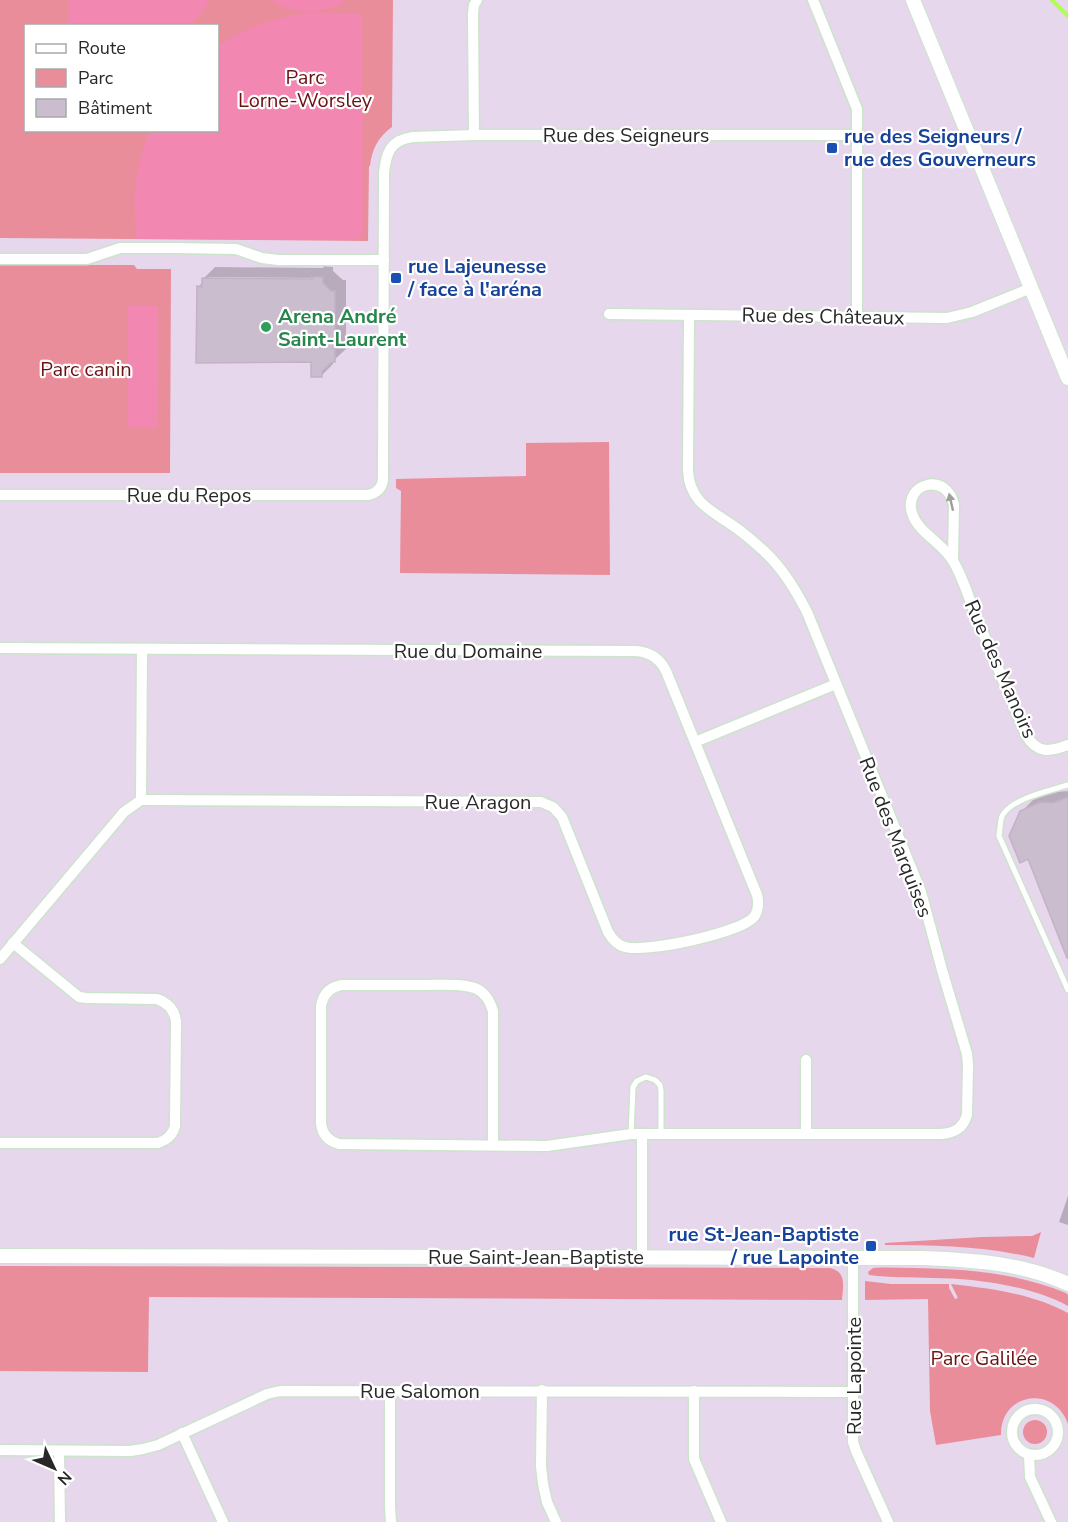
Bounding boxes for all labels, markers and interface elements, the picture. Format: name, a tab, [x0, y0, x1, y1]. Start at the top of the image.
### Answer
legend	[24, 24, 219, 132]
text: Route	[78, 36, 126, 60]
park label: Parc Lorne-Worsley	[238, 64, 373, 114]
text: Parc	[78, 66, 113, 90]
text: Bâtiment	[78, 96, 152, 120]
street label: Rue des Seigneurs	[543, 122, 709, 149]
place label: rue des Seigneurs / rue des Gouverneurs	[844, 123, 1036, 173]
marker: rue des Seigneurs / rue des Gouverneurs	[825, 141, 839, 155]
place label: rue Lajeunesse / face à l'aréna	[407, 253, 546, 303]
marker: rue Lajeunesse / face à l'aréna	[389, 271, 403, 285]
street label: Rue des Châteaux	[741, 302, 905, 331]
place label: Arena André Saint-Laurent	[278, 303, 407, 353]
marker: Arena André Saint-Laurent	[259, 320, 273, 334]
park label: Parc canin	[40, 356, 132, 383]
street label: Rue du Repos	[127, 482, 251, 509]
one-way arrow	[946, 493, 956, 511]
street label: Rue des Manoirs	[958, 596, 1043, 743]
street label: Rue du Domaine	[394, 638, 542, 665]
street label: Rue des Marquises	[853, 753, 939, 921]
street label: Rue Aragon	[425, 789, 531, 816]
place label: rue St-Jean-Baptiste / rue Lapointe	[668, 1221, 859, 1271]
marker: rue St-Jean-Baptiste / rue Lapointe	[864, 1239, 878, 1253]
street label: Rue Saint-Jean-Baptiste	[428, 1244, 644, 1271]
street label: Rue Lapointe	[841, 1317, 868, 1435]
park label: Parc Galilée	[931, 1345, 1038, 1372]
street label: Rue Salomon	[360, 1378, 480, 1405]
north arrow	[24, 1438, 84, 1498]
text: N	[52, 1466, 76, 1490]

